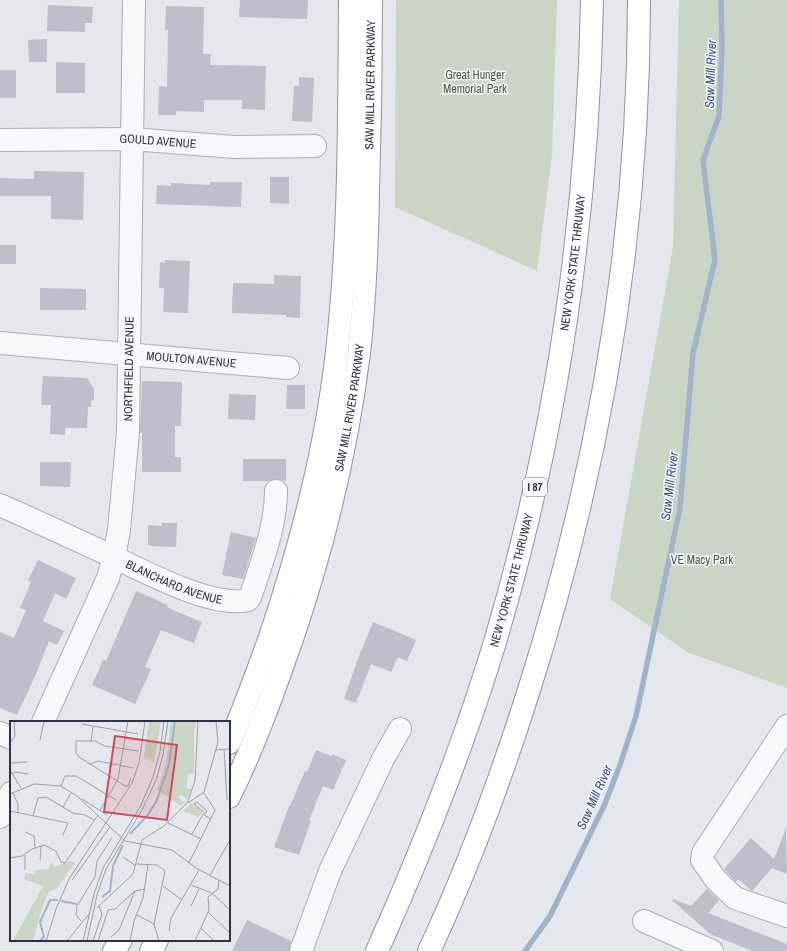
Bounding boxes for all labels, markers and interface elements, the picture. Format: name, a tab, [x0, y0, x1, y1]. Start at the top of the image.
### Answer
street label: SAW MILL RIVER PARKWAY	[361, 19, 379, 150]
water label: Saw Mill River	[701, 39, 720, 109]
park label: Great Hunger Memorial Park	[443, 67, 507, 97]
street label: GOULD AVENUE	[119, 131, 197, 152]
street label: NEW YORK STATE THRUWAY	[556, 193, 589, 332]
street label: NORTHFIELD AVENUE	[120, 316, 138, 421]
street label: SAW MILL RIVER PARKWAY	[331, 342, 368, 473]
street label: MOULTON AVENUE	[146, 348, 237, 371]
water label: Saw Mill River	[657, 450, 682, 521]
road number: I 87	[523, 478, 547, 496]
street label: NEW YORK STATE THRUWAY	[486, 511, 537, 649]
park label: VE Macy Park	[671, 552, 733, 568]
street label: BLANCHARD AVENUE	[123, 556, 224, 608]
inset map	[10, 721, 230, 941]
water label: Saw Mill River	[573, 762, 616, 832]

